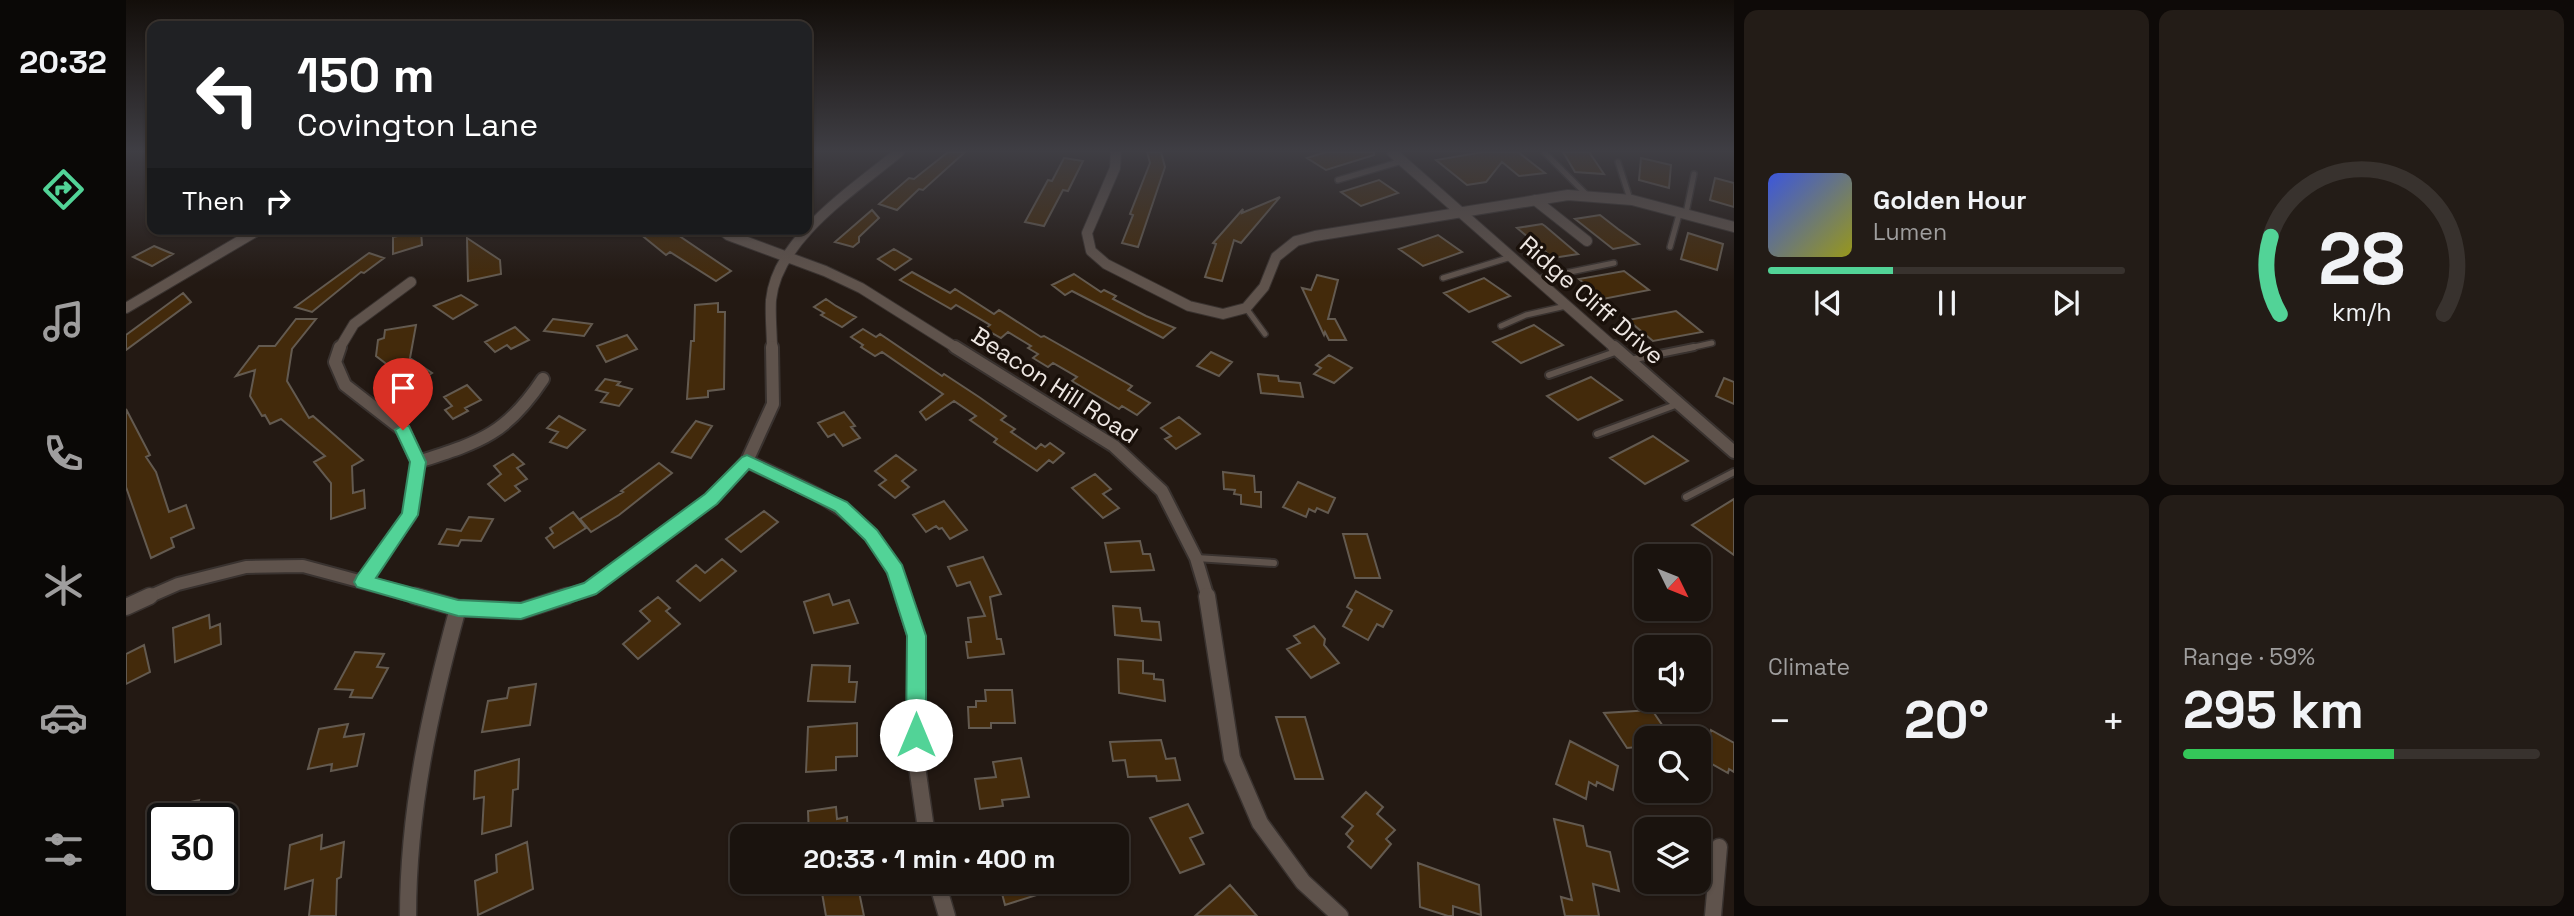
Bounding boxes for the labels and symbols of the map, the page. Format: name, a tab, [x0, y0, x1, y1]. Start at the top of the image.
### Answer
street label: Ridge Cliff Drive	[1513, 229, 1671, 371]
street label: Beacon Hill Road	[966, 320, 1144, 450]
pin	[373, 358, 433, 430]
north arrow	[1634, 544, 1712, 621]
position arrow	[879, 698, 953, 772]
speed limit sign: 30	[147, 803, 238, 894]

